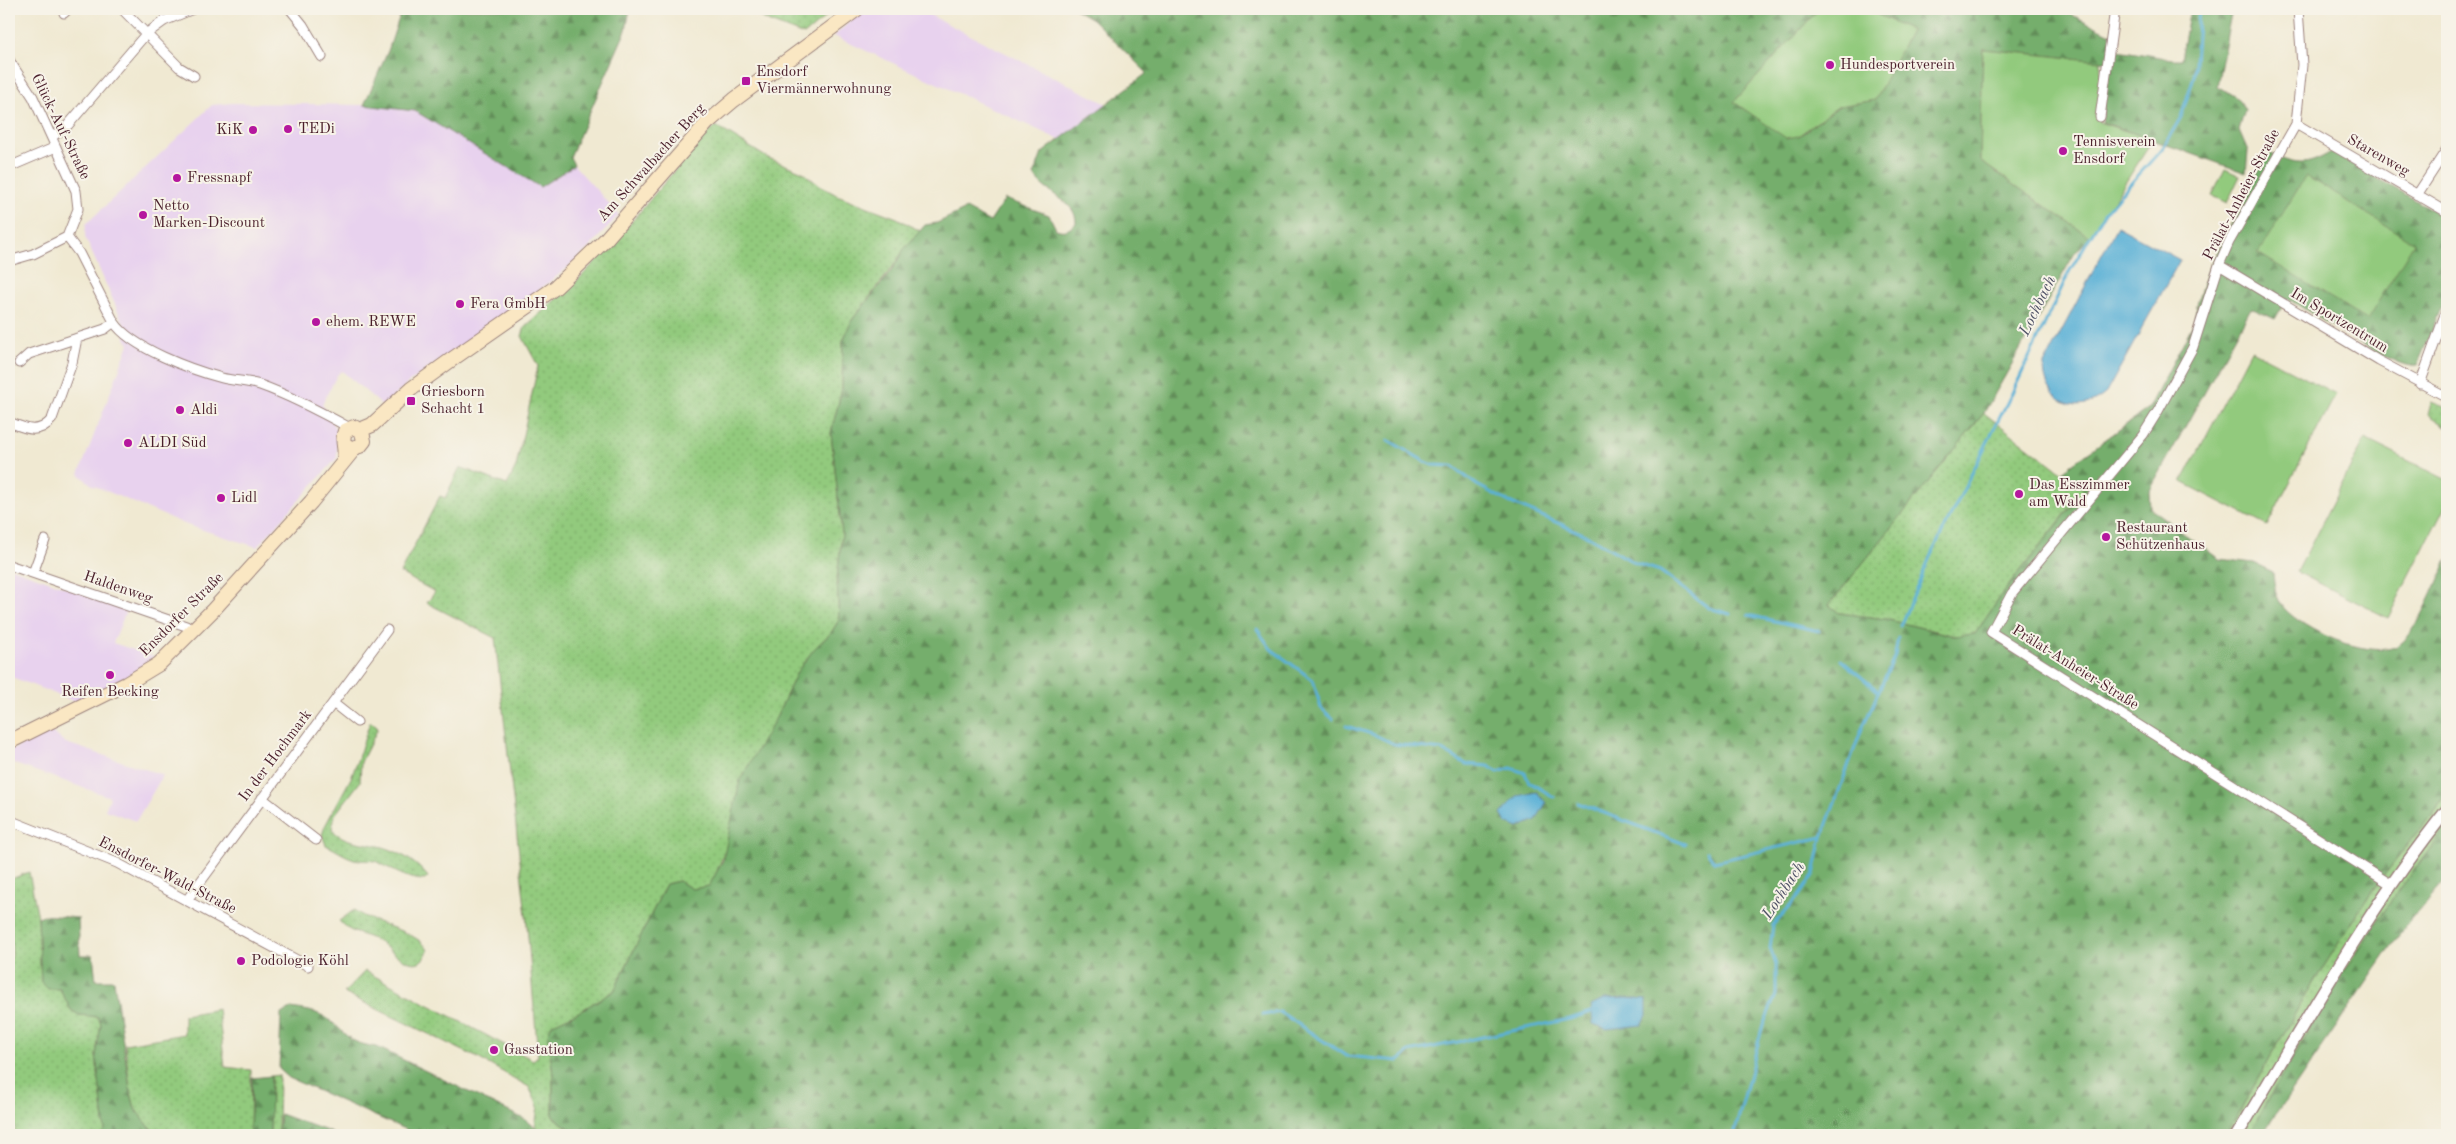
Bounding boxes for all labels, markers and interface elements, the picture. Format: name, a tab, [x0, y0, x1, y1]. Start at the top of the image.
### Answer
place label: Hundesportverein	[1840, 58, 1955, 73]
marker: Hundesportverein	[1824, 59, 1836, 71]
place label: Ensdorf Viermännerwohnung	[756, 65, 891, 97]
street label: Glück-Auf-Straße	[28, 72, 92, 182]
marker: Ensdorf Viermännerwohnung	[740, 75, 752, 87]
street label: Am Schwalbacher Berg	[595, 101, 709, 225]
place label: TEDi	[298, 122, 335, 137]
place label: KiK	[216, 123, 243, 138]
marker: TEDi	[282, 123, 294, 135]
marker: KiK	[247, 124, 259, 136]
street label: Prälat-Anheier-Straße	[2201, 127, 2283, 263]
street label: Starenweg	[2344, 132, 2412, 180]
place label: Tennisverein Ensdorf	[2073, 135, 2156, 167]
marker: Tennisverein Ensdorf	[2057, 145, 2069, 157]
place label: Fressnapf	[187, 171, 252, 186]
marker: Fressnapf	[171, 172, 183, 184]
place label: Netto Marken-Discount	[153, 199, 265, 231]
marker: Netto Marken-Discount	[137, 209, 149, 221]
water label: Lochbach	[2016, 274, 2059, 339]
street label: Im Sportzentrum	[2288, 286, 2390, 356]
place label: Fera GmbH	[470, 297, 546, 312]
marker: Fera GmbH	[454, 298, 466, 310]
place label: ehem. REWE	[326, 315, 416, 330]
marker: ehem. REWE	[310, 316, 322, 328]
place label: Griesborn Schacht 1	[421, 385, 485, 417]
marker: Griesborn Schacht 1	[405, 395, 417, 407]
place label: Aldi	[190, 403, 217, 418]
marker: Aldi	[174, 404, 186, 416]
place label: ALDI Süd	[138, 436, 207, 451]
marker: ALDI Süd	[122, 437, 134, 449]
place label: Das Esszimmer am Wald	[2029, 478, 2130, 510]
marker: Das Esszimmer am Wald	[2013, 488, 2025, 500]
place label: Lidl	[231, 491, 257, 506]
marker: Lidl	[215, 492, 227, 504]
place label: Restaurant Schützenhaus	[2116, 521, 2205, 553]
marker: Restaurant Schützenhaus	[2100, 531, 2112, 543]
street label: Haldenweg	[82, 569, 154, 607]
street label: Ensdorfer Straße	[137, 570, 227, 660]
street label: Prälat-Anheier-Straße	[2009, 623, 2141, 713]
marker: Reifen Becking	[104, 669, 116, 681]
place label: Reifen Becking	[61, 685, 159, 700]
street label: In der Hochmark	[237, 707, 315, 805]
street label: Ensdorfer-Wald-Straße	[96, 835, 238, 917]
water label: Lochbach	[1759, 860, 1808, 923]
place label: Podologie Köhl	[251, 954, 349, 969]
marker: Podologie Köhl	[235, 955, 247, 967]
place label: Gasstation	[504, 1043, 573, 1058]
marker: Gasstation	[488, 1044, 500, 1056]

